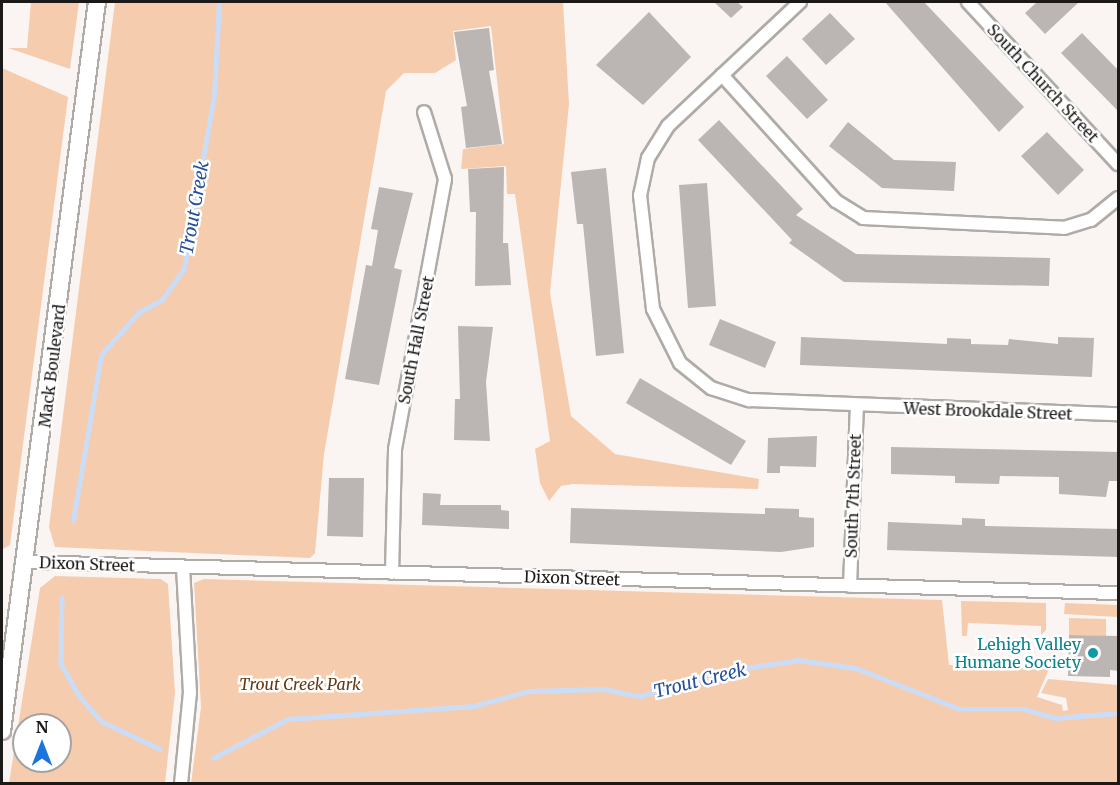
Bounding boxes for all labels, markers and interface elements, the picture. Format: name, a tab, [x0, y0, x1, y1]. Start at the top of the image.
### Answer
street label: South Church Street	[983, 20, 1103, 146]
water label: Trout Creek	[176, 159, 214, 257]
street label: South Hall Street	[394, 274, 438, 406]
street label: Mack Boulevard	[35, 303, 69, 429]
street label: West Brookdale Street	[903, 398, 1073, 424]
street label: South 7th Street	[841, 433, 865, 559]
street label: Dixon Street	[39, 553, 135, 575]
street label: Dixon Street	[524, 567, 620, 589]
place label: Lehigh Valley Humane Society	[955, 634, 1081, 672]
marker: Lehigh Valley Humane Society	[1086, 646, 1100, 660]
water label: Trout Creek	[651, 659, 749, 703]
park label: Trout Creek Park	[239, 674, 361, 694]
north arrow	[12, 713, 72, 773]
text: N	[36, 717, 48, 737]

